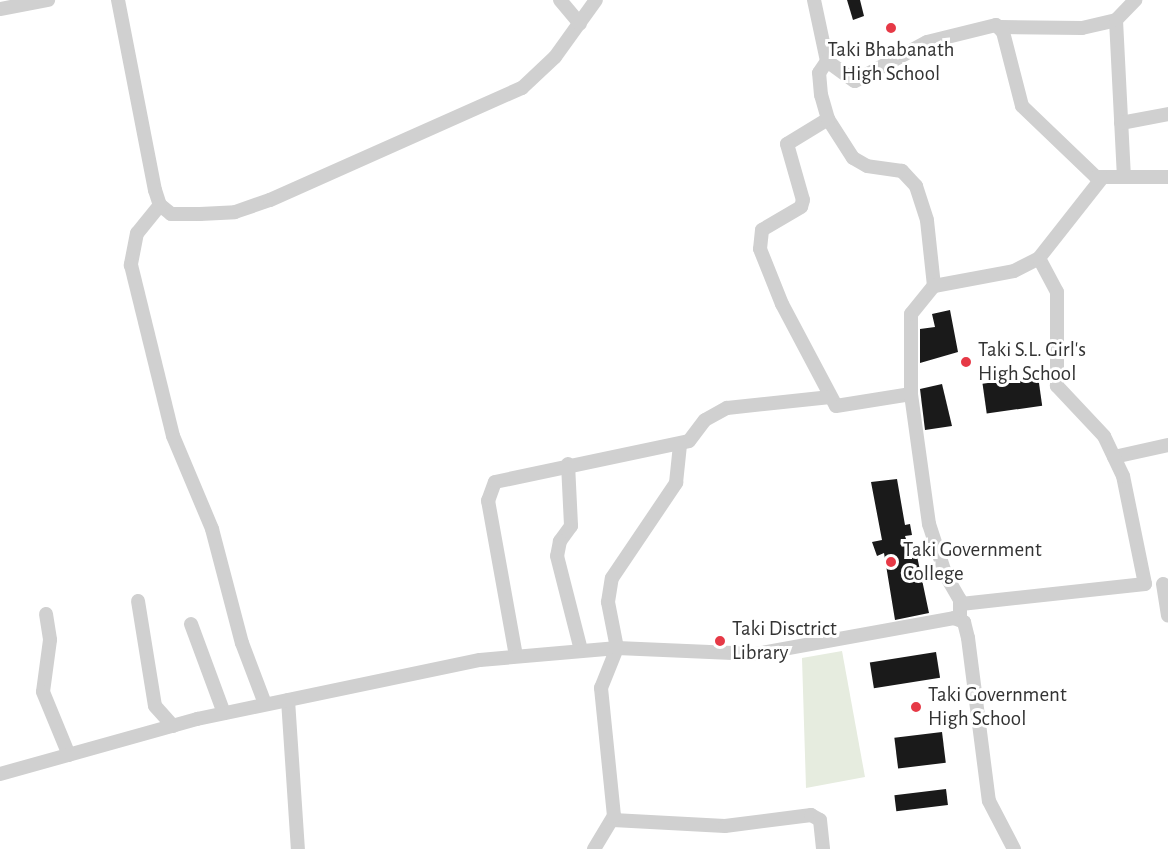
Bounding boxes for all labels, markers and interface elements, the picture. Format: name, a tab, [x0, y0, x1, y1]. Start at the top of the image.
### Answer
marker: Taki Bhabanath High School	[884, 21, 898, 35]
place label: Taki Bhabanath High School	[827, 37, 955, 87]
place label: Taki S.L. Girl's High School	[978, 337, 1086, 387]
marker: Taki S.L. Girl's High School	[959, 355, 973, 369]
place label: Taki Government College	[903, 537, 1042, 587]
marker: Taki Government College	[884, 555, 898, 569]
place label: Taki Disctrict Library	[732, 616, 837, 666]
marker: Taki Disctrict Library	[713, 634, 727, 648]
place label: Taki Government High School	[928, 682, 1067, 732]
marker: Taki Government High School	[909, 700, 923, 714]

